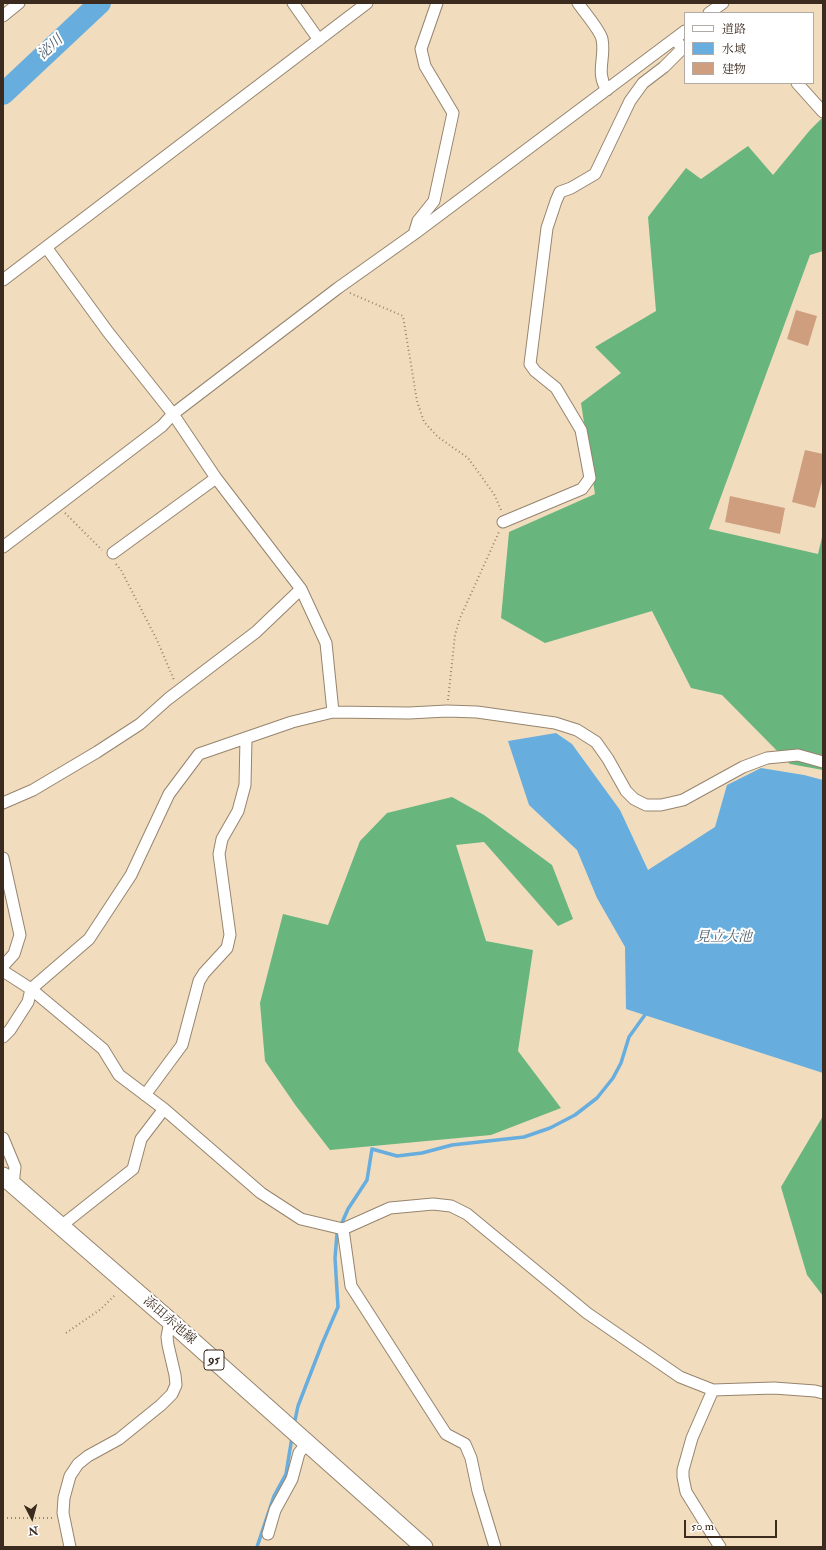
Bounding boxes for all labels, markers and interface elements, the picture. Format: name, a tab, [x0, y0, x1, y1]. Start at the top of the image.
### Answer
legend	[684, 12, 814, 84]
text: 道路	[722, 22, 746, 37]
water label: 泌川	[35, 32, 67, 64]
text: 水域	[722, 42, 746, 57]
text: 建物	[722, 62, 746, 77]
water label: 見立大池	[696, 930, 752, 946]
street label: 添田赤池線	[139, 1294, 199, 1348]
road number: 95	[204, 1350, 224, 1370]
north arrow	[12, 1498, 52, 1538]
scale bar	[686, 1512, 779, 1538]
text: 50 m	[691, 1519, 714, 1534]
text: N	[28, 1523, 39, 1537]

